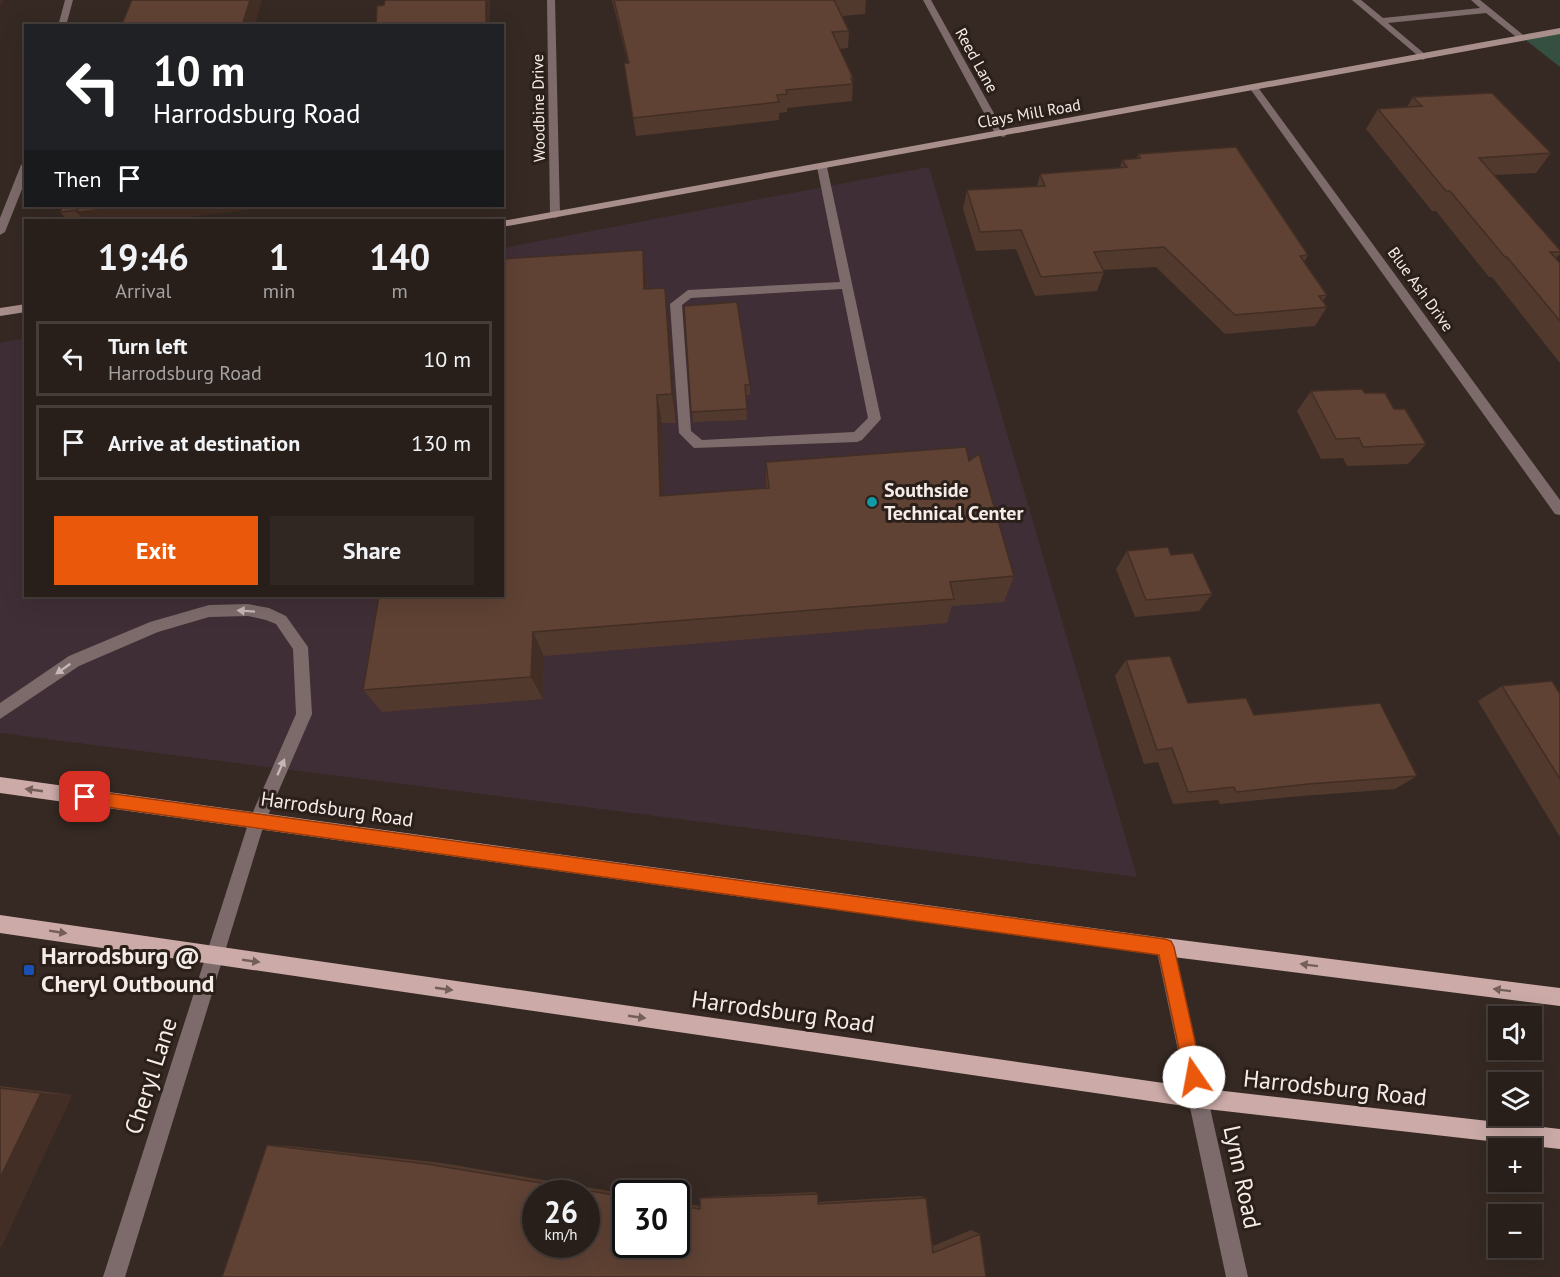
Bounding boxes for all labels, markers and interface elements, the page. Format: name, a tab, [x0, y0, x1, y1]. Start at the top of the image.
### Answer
street label: Reed Lane	[951, 24, 1003, 96]
text: 10 m	[153, 43, 245, 98]
icon: left	[54, 48, 132, 126]
street label: Woodbine Drive	[527, 54, 549, 162]
street label: Clays Mill Road	[976, 94, 1082, 132]
text: Harrodsburg Road	[153, 96, 360, 130]
icon: arrive	[113, 162, 146, 195]
text: Then	[54, 165, 101, 193]
text: 19:46	[98, 233, 189, 280]
text: 1	[269, 233, 289, 280]
text: 140	[369, 233, 430, 280]
street label: Blue Ash Drive	[1384, 243, 1458, 335]
text: Arrival	[115, 278, 171, 304]
text: min	[263, 278, 295, 304]
text: m	[392, 278, 408, 304]
text: Turn left	[108, 332, 188, 360]
icon: left	[57, 342, 90, 375]
text: 10 m	[423, 345, 471, 373]
text: Harrodsburg Road	[108, 360, 262, 386]
icon: arrive	[57, 426, 90, 459]
text: Arrive at destination	[108, 429, 300, 457]
text: 130 m	[411, 429, 471, 457]
place label: Southside Technical Center	[884, 477, 1024, 526]
marker: Southside Technical Center	[865, 495, 879, 509]
button: Exit	[54, 516, 258, 585]
button: Share	[270, 516, 474, 585]
one-way arrow	[237, 606, 256, 616]
one-way arrow	[55, 663, 71, 674]
one-way arrow	[276, 759, 285, 776]
pin	[59, 771, 110, 822]
icon: arrive	[68, 780, 101, 813]
one-way arrow	[24, 785, 43, 795]
street label: Harrodsburg Road	[259, 785, 415, 833]
one-way arrow	[49, 928, 68, 937]
place label: Harrodsburg @ Cheryl Outbound	[41, 940, 214, 999]
one-way arrow	[241, 956, 260, 965]
one-way arrow	[1299, 961, 1318, 970]
marker: Harrodsburg @ Cheryl Outbound	[22, 963, 36, 977]
street label: Harrodsburg Road	[690, 983, 877, 1040]
one-way arrow	[434, 984, 453, 993]
one-way arrow	[1492, 985, 1511, 995]
map controls	[1488, 1006, 1542, 1258]
button: sound	[1488, 1006, 1542, 1060]
one-way arrow	[627, 1012, 646, 1021]
street label: Cheryl Lane	[117, 1014, 184, 1138]
position arrow	[1162, 1045, 1226, 1109]
street label: Harrodsburg Road	[1242, 1062, 1428, 1113]
button: layers	[1488, 1072, 1542, 1126]
street label: Lynn Road	[1216, 1122, 1269, 1231]
button: +	[1488, 1138, 1542, 1192]
speed limit sign: 30	[612, 1180, 690, 1258]
text: 26	[544, 1192, 578, 1231]
button: −	[1488, 1204, 1542, 1258]
text: km/h	[545, 1225, 577, 1244]

